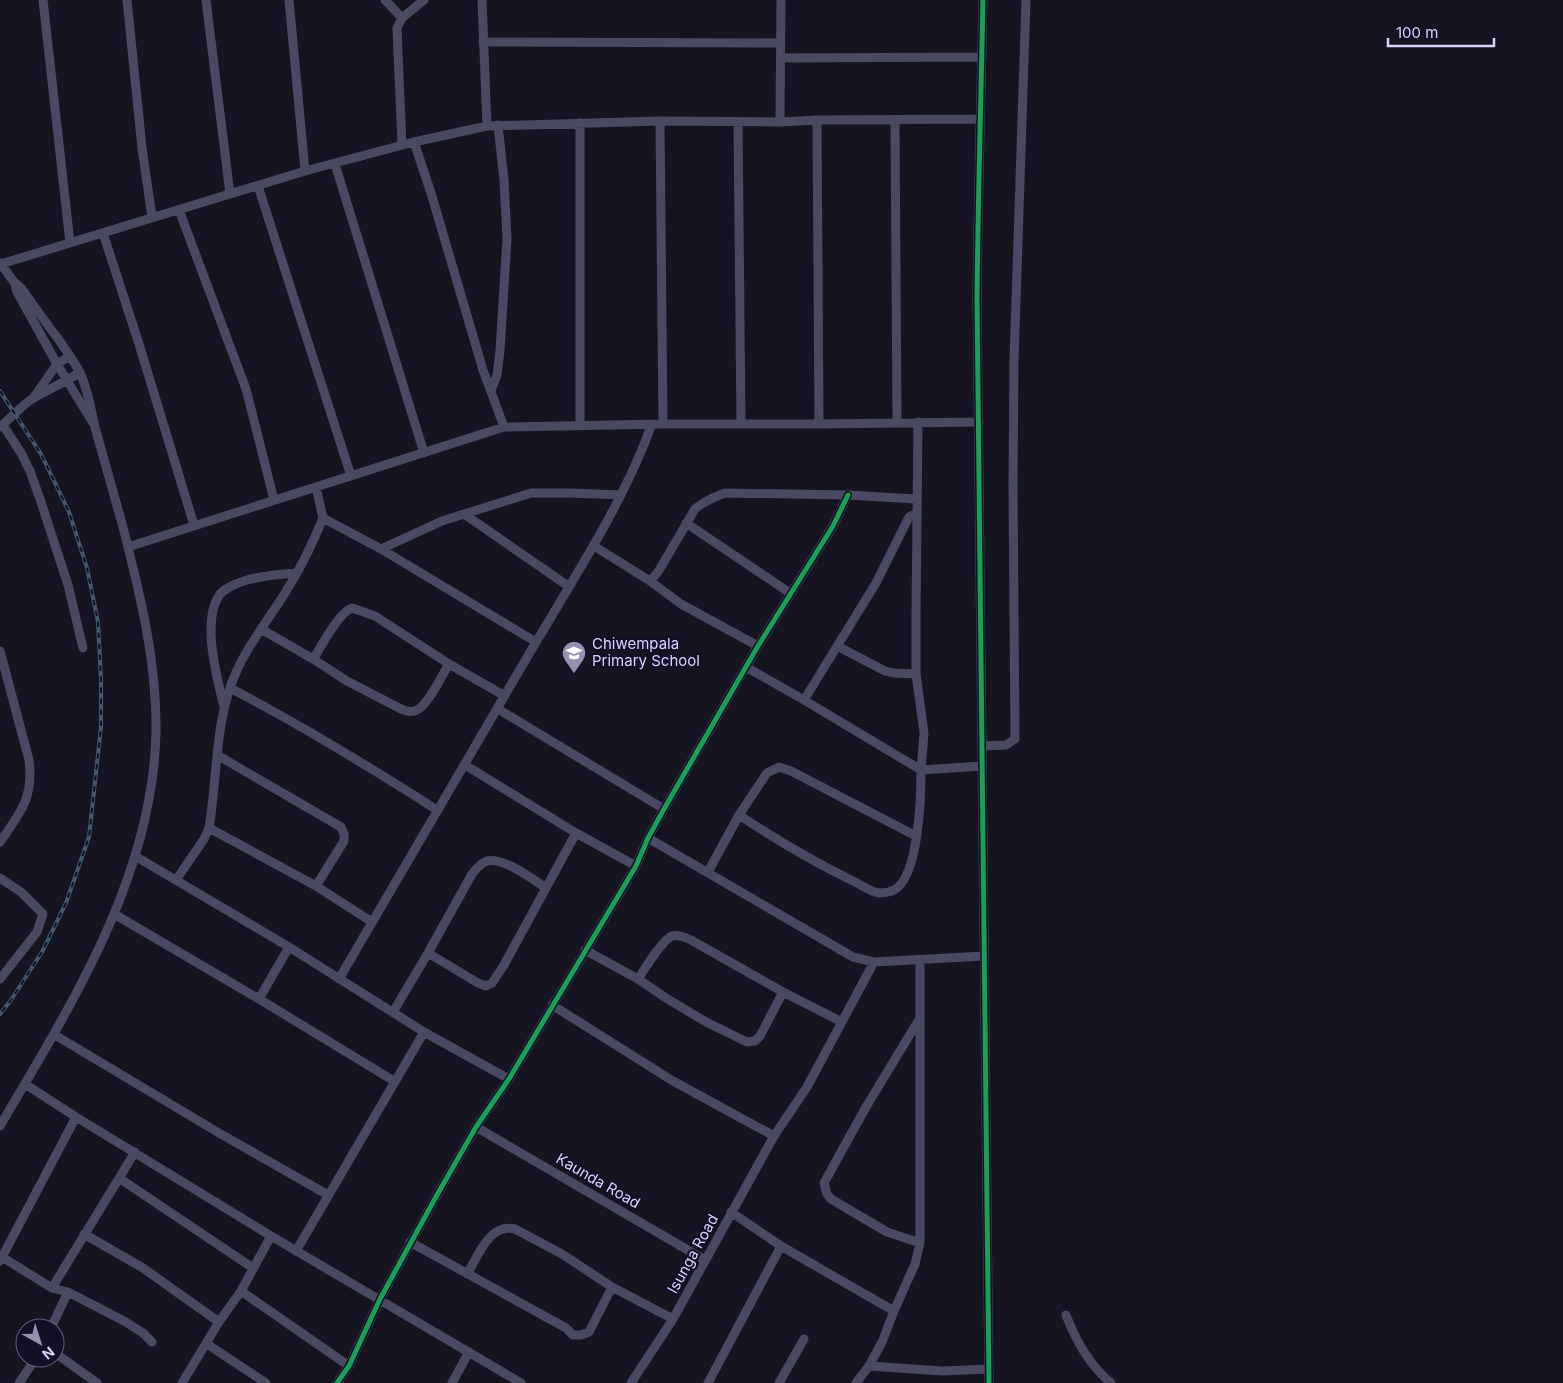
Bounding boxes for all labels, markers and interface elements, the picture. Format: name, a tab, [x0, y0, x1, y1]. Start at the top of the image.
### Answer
scale bar	[1388, 15, 1494, 47]
text: 100 m	[1396, 23, 1438, 42]
place label: Chiwempala Primary School	[592, 634, 700, 670]
school or university icon: Chiwempala Primary School	[561, 640, 587, 674]
street label: Kaunda Road	[553, 1149, 644, 1212]
street label: Isunga Road	[663, 1211, 722, 1297]
north arrow	[15, 1318, 65, 1368]
text: N	[39, 1344, 58, 1363]

